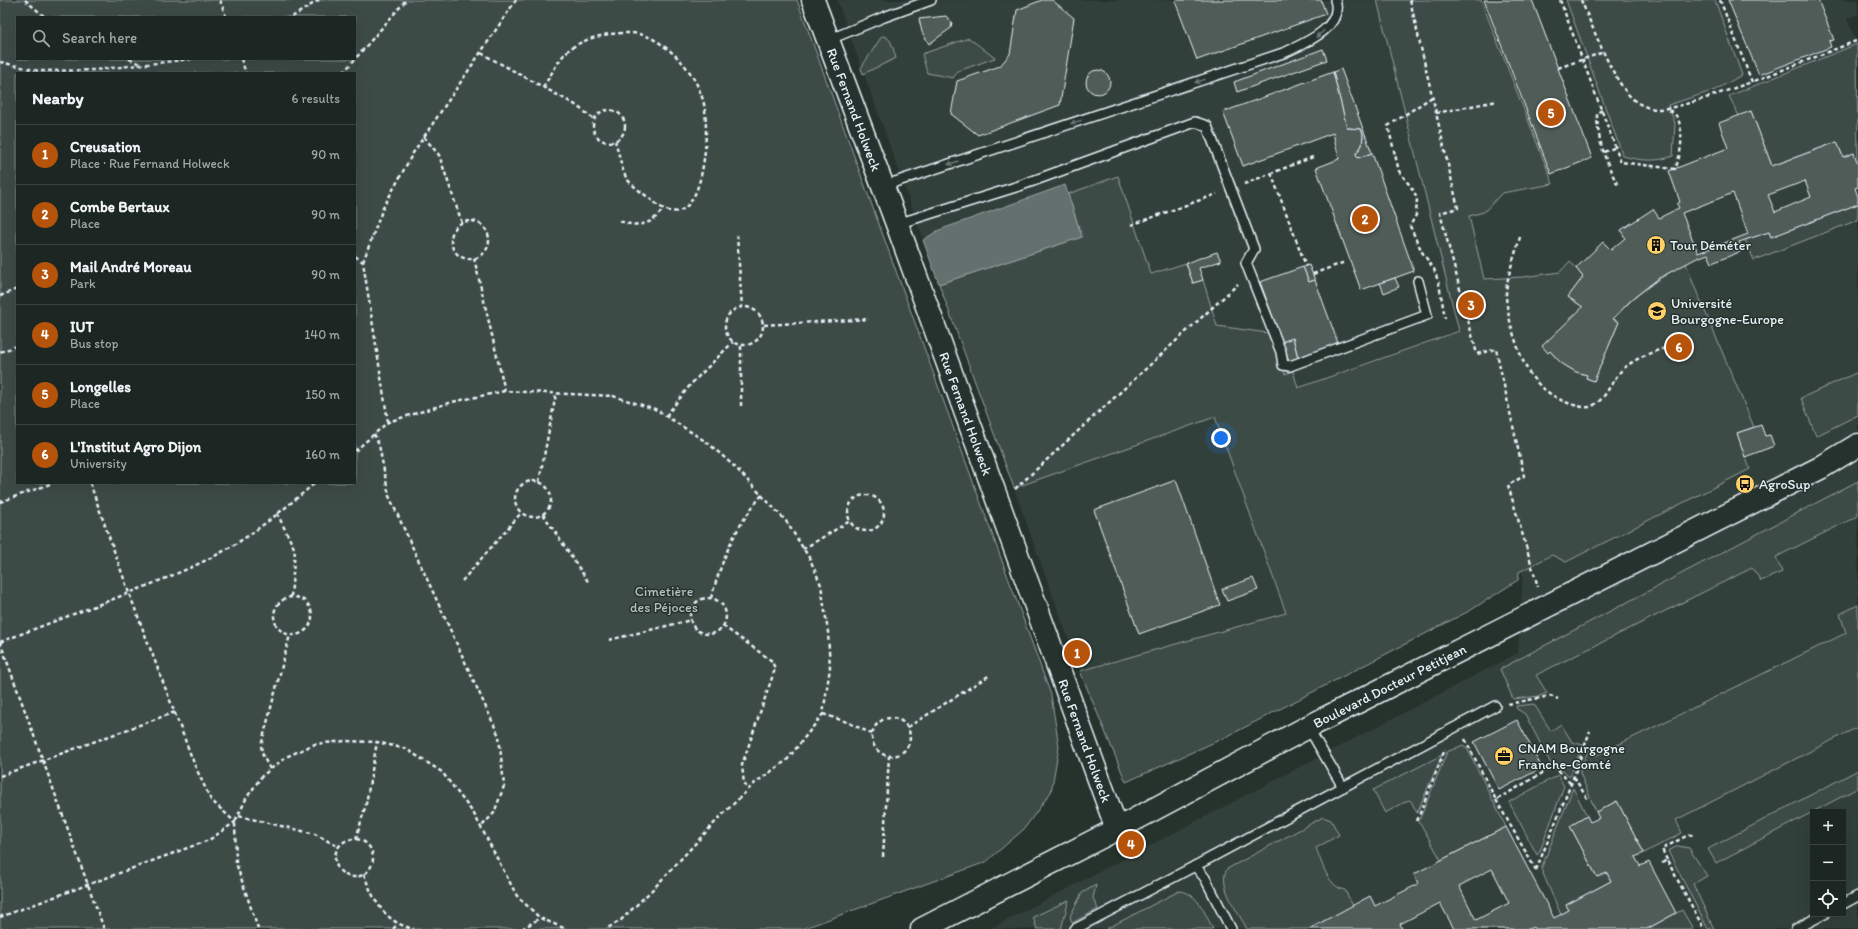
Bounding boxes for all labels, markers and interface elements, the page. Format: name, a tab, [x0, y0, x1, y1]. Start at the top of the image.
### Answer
search box	[16, 16, 356, 60]
icon: search	[30, 27, 52, 49]
text: Search here	[62, 29, 137, 47]
one-way arrow	[1315, 29, 1325, 38]
street label: Rue Fernand Holweck	[823, 46, 885, 173]
one-way arrow	[1193, 78, 1205, 84]
text: Nearby	[32, 88, 84, 108]
text: 6 results	[292, 91, 340, 106]
pin: 5	[1538, 98, 1564, 128]
one-way arrow	[1070, 119, 1082, 125]
text: Creusation	[70, 138, 141, 156]
text: 1	[42, 147, 48, 162]
text: 90 m	[311, 147, 340, 162]
text: Place · Rue Fernand Holweck	[70, 156, 230, 171]
one-way arrow	[947, 160, 959, 166]
text: Combe Bertaux	[70, 198, 170, 216]
pin: 2	[1352, 204, 1378, 234]
text: 2	[42, 207, 48, 222]
text: 90 m	[311, 207, 340, 222]
text: Place	[70, 216, 100, 231]
building icon: Tour Déméter	[1645, 234, 1667, 256]
place label: Tour Déméter	[1670, 237, 1751, 254]
text: Mail André Moreau	[70, 258, 192, 276]
text: 3	[41, 267, 49, 282]
text: 90 m	[311, 267, 340, 282]
text: Park	[70, 276, 96, 291]
pin: 3	[1458, 290, 1484, 320]
place label: Université Bourgogne-Europe	[1671, 295, 1784, 328]
school or university icon: Université Bourgogne-Europe	[1646, 300, 1668, 322]
text: IUT	[70, 318, 94, 336]
text: 4	[41, 327, 49, 342]
text: 140 m	[304, 327, 340, 342]
pin: 6	[1666, 332, 1692, 362]
text: Bus stop	[70, 336, 118, 351]
street label: Rue Fernand Holweck	[936, 350, 996, 478]
text: Longelles	[70, 378, 131, 396]
text: 5	[42, 387, 48, 402]
text: 150 m	[305, 387, 340, 402]
text: Place	[70, 396, 100, 411]
your location	[1211, 428, 1231, 448]
text: L'Institut Agro Dijon	[70, 438, 201, 456]
text: 6	[42, 447, 48, 462]
text: 160 m	[305, 447, 340, 462]
text: University	[70, 456, 127, 471]
bus stop icon: AgroSup	[1734, 473, 1756, 495]
place label: AgroSup	[1759, 476, 1811, 493]
park label: Cimetière des Péjoces	[630, 583, 698, 616]
pin: 1	[1064, 638, 1090, 668]
street label: Boulevard Docteur Petitjean	[1310, 640, 1469, 732]
street label: Rue Fernand Holweck	[1055, 677, 1115, 805]
place label: CNAM Bourgogne Franche-Comté	[1518, 740, 1625, 773]
office icon: CNAM Bourgogne Franche-Comté	[1493, 745, 1515, 767]
map controls	[1810, 809, 1846, 917]
button: +	[1810, 809, 1846, 845]
pin: 4	[1118, 829, 1144, 859]
button: −	[1810, 845, 1846, 881]
button: locate	[1810, 881, 1846, 917]

